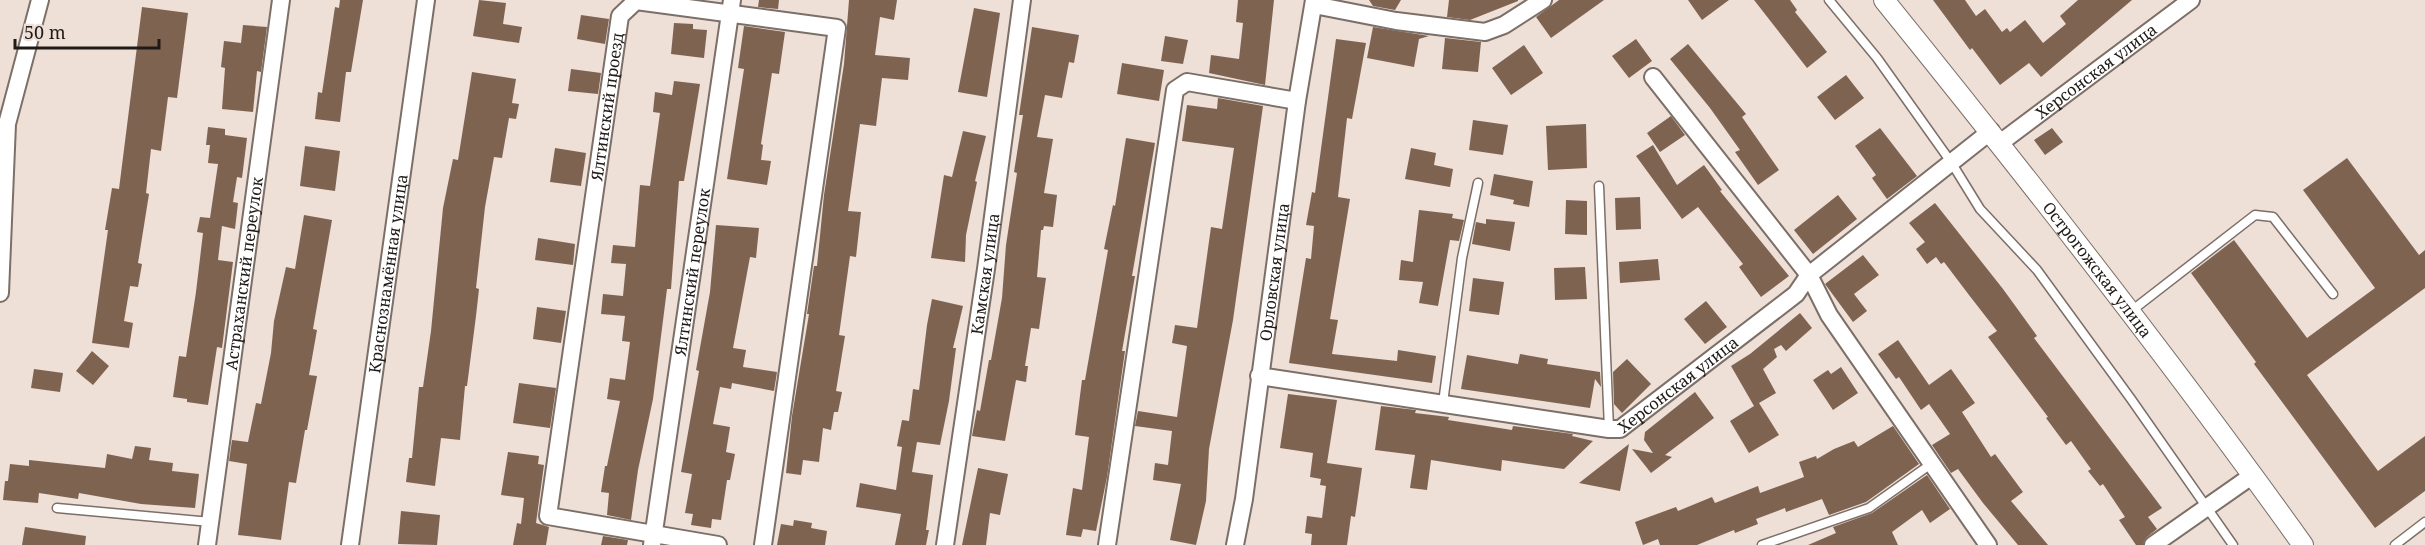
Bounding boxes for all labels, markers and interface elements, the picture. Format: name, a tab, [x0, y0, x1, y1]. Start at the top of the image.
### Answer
scale bar	[15, 12, 159, 50]
street label: Херсонская улица	[2031, 18, 2161, 124]
text: 50 m	[24, 20, 66, 44]
street label: Ялтинский проезд	[585, 31, 629, 183]
street label: Краснознамённая улица	[363, 173, 413, 375]
street label: Астраханский переулок	[220, 175, 268, 371]
street label: Ялтинский переулок	[669, 186, 715, 358]
street label: Острогожская улица	[2038, 197, 2157, 342]
street label: Орловская улица	[1254, 201, 1294, 342]
street label: Камская улица	[965, 212, 1004, 336]
street label: Херсонская улица	[1613, 331, 1743, 438]

